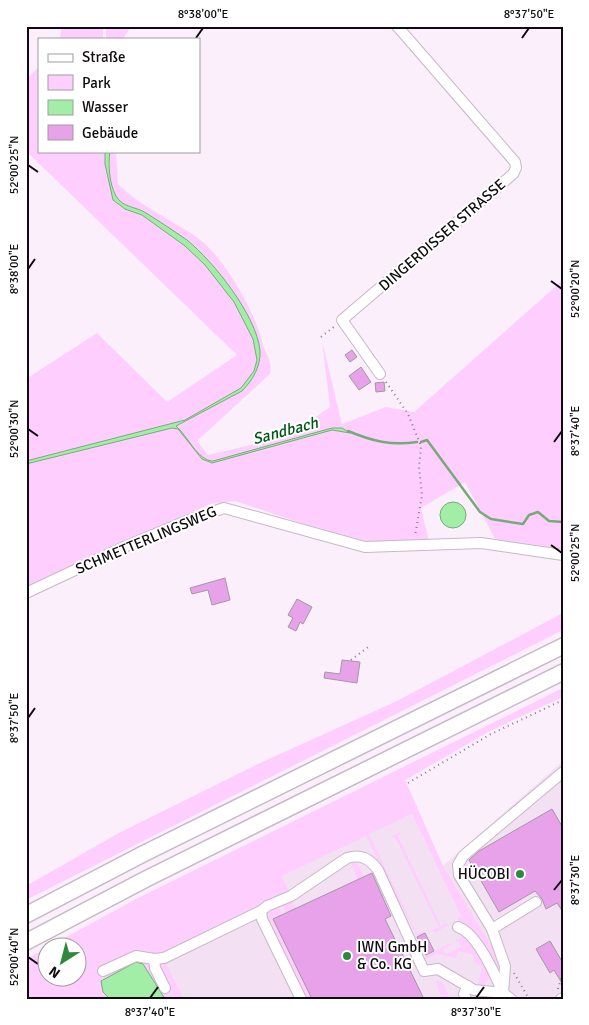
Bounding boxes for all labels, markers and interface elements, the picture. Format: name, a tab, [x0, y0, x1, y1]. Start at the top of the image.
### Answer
text: 8°38'00"E	[178, 7, 229, 22]
text: 8°37'50"E	[504, 7, 555, 22]
legend	[38, 38, 200, 152]
text: Straße	[82, 48, 126, 66]
text: Park	[82, 74, 111, 92]
text: Wasser	[82, 98, 128, 116]
text: Gebäude	[82, 124, 138, 142]
text: 52°00'25"N	[7, 136, 22, 194]
street label: DINGERDISSER STRASSE	[375, 175, 509, 295]
text: 8°38'00"E	[7, 243, 22, 294]
text: 52°00'20"N	[568, 260, 583, 318]
text: 52°00'30"N	[7, 400, 22, 458]
text: 8°37'40"E	[568, 405, 583, 456]
water label: Sandbach	[250, 412, 321, 449]
street label: SCHMETTERLINGSWEG	[73, 502, 219, 578]
text: 52°00'25"N	[568, 524, 583, 582]
text: 8°37'50"E	[7, 692, 22, 743]
text: 8°37'30"E	[568, 854, 583, 905]
place label: HÜCOBI	[458, 865, 510, 883]
marker: HÜCOBI	[514, 868, 526, 880]
text: 52°00'40"N	[7, 928, 22, 986]
north arrow	[38, 938, 88, 988]
place label: IWN GmbH & Co. KG	[357, 938, 427, 973]
marker: IWN GmbH & Co. KG	[341, 950, 353, 962]
text: N	[46, 962, 64, 982]
text: 8°37'40"E	[125, 1005, 176, 1020]
text: 8°37'30"E	[451, 1005, 502, 1020]

